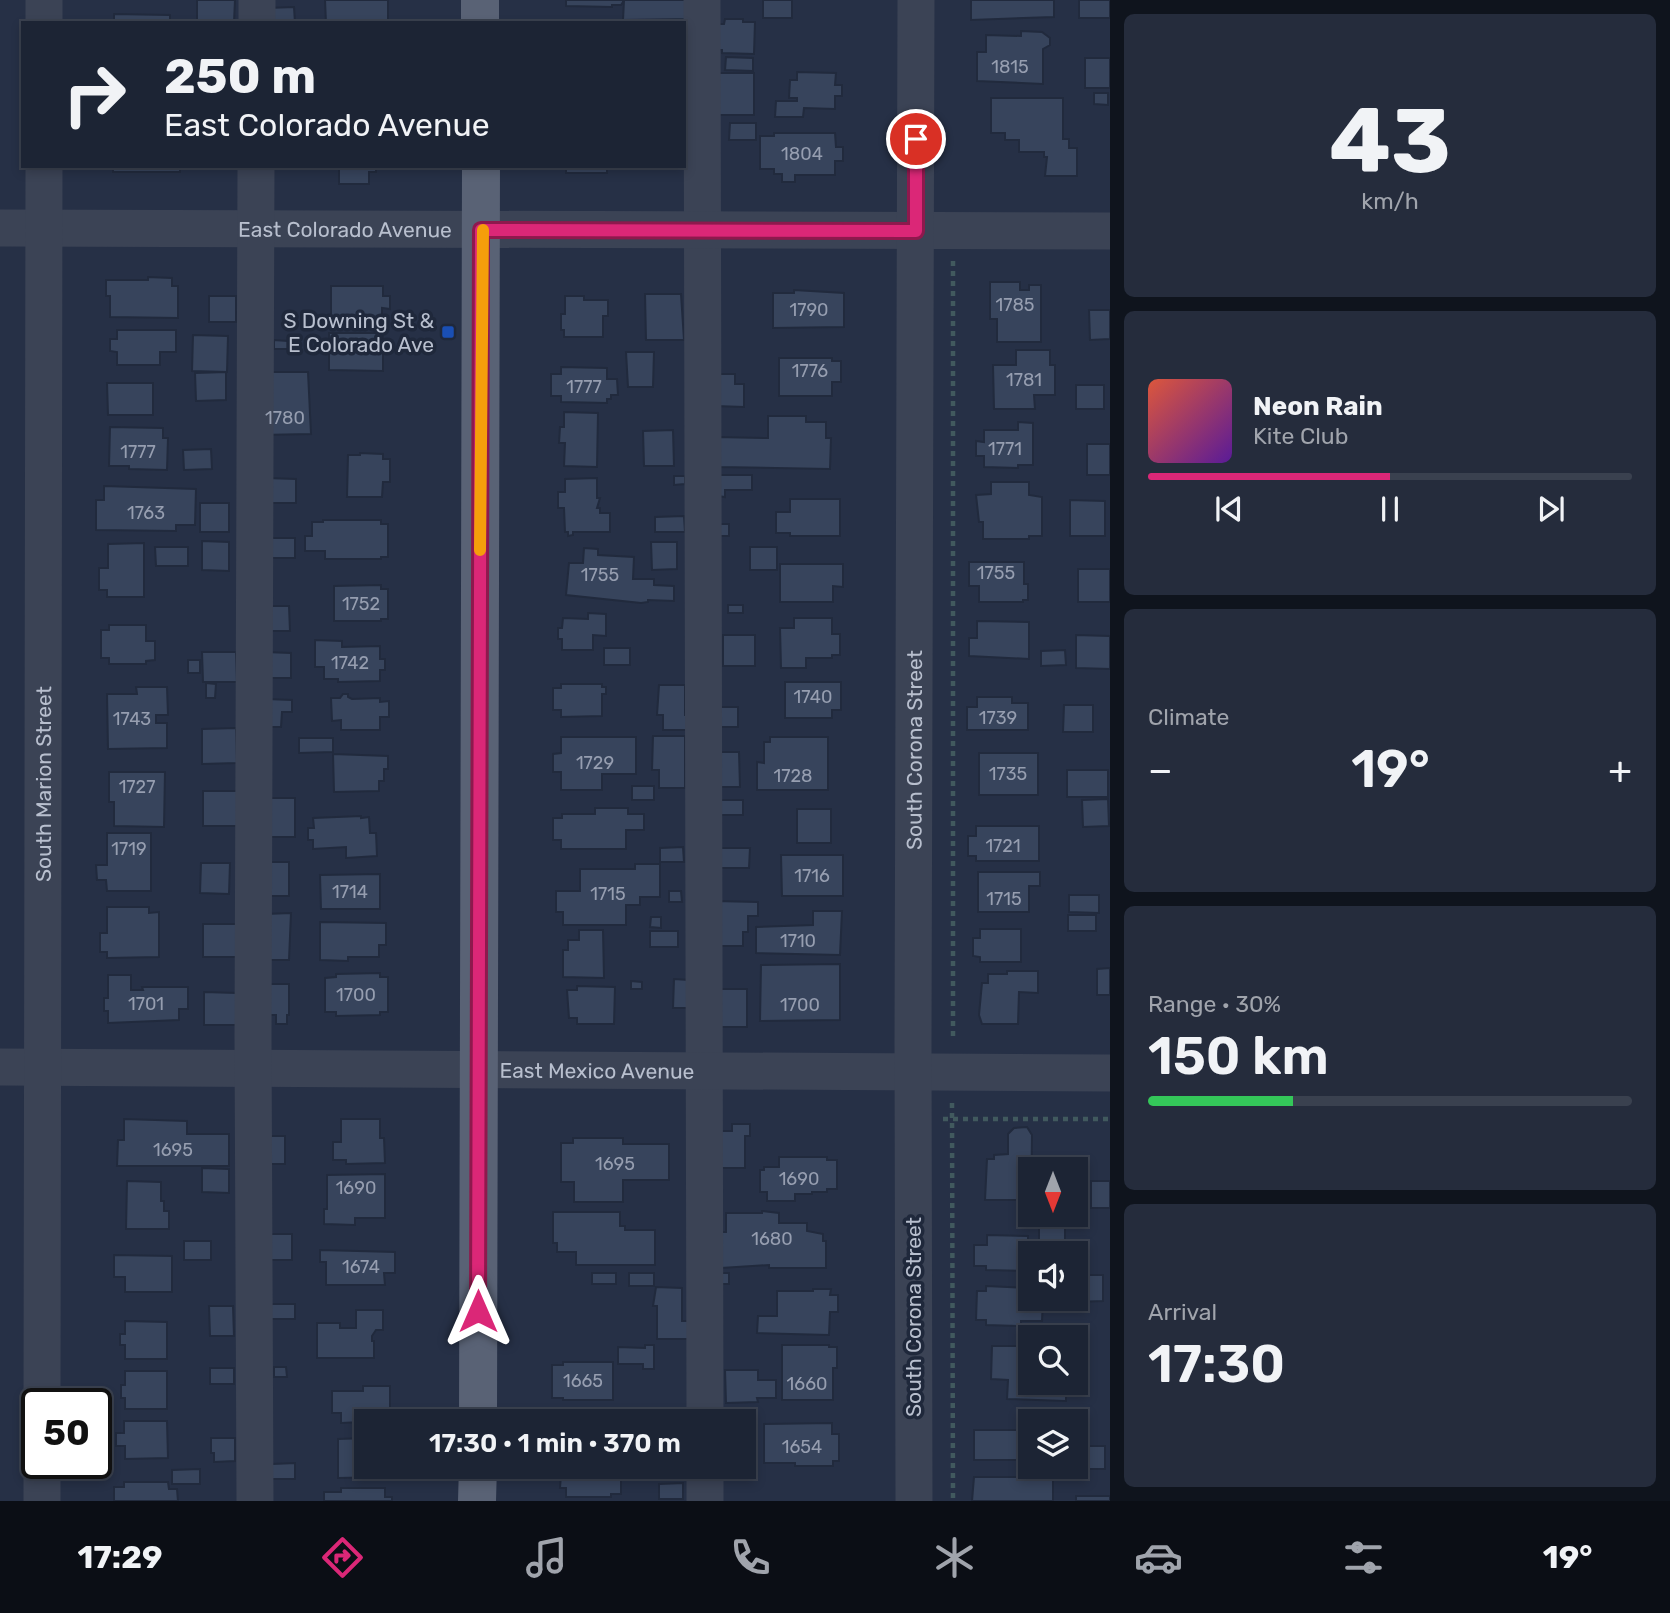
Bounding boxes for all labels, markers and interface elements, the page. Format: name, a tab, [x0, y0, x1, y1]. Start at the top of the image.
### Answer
text: 250 m	[164, 47, 316, 105]
icon: right	[49, 49, 140, 140]
house number: 1815	[991, 56, 1029, 78]
text: 43	[1329, 87, 1451, 195]
text: East Colorado Avenue	[164, 106, 490, 144]
pin	[886, 109, 946, 169]
icon: arrive	[897, 120, 935, 158]
house number: 1804	[781, 143, 823, 165]
text: km/h	[1361, 187, 1419, 215]
street label: East Colorado Avenue	[238, 216, 452, 242]
house number: 1785	[995, 294, 1035, 316]
house number: 1790	[789, 299, 829, 321]
place label: S Downing St & E Colorado Ave	[284, 308, 434, 357]
marker: S Downing St & E Colorado Ave	[440, 324, 456, 340]
house number: 1776	[792, 360, 828, 382]
house number: 1781	[1006, 369, 1042, 391]
house number: 1777	[566, 376, 602, 398]
text: Neon Rain	[1253, 391, 1383, 422]
house number: 1780	[265, 407, 305, 429]
text: Kite Club	[1253, 422, 1348, 450]
house number: 1771	[988, 438, 1022, 460]
house number: 1777	[120, 441, 156, 463]
icon: previous	[1210, 490, 1248, 528]
icon: pause	[1371, 490, 1409, 528]
icon: next	[1532, 490, 1570, 528]
house number: 1763	[127, 502, 165, 524]
house number: 1755	[977, 562, 1015, 584]
house number: 1755	[581, 564, 619, 586]
house number: 1752	[342, 593, 380, 615]
street label: South Corona Street	[901, 650, 927, 850]
house number: 1742	[331, 652, 369, 674]
street label: South Marion Street	[30, 686, 56, 882]
house number: 1740	[794, 686, 832, 708]
text: Climate	[1148, 703, 1229, 731]
house number: 1739	[979, 707, 1017, 729]
house number: 1743	[113, 708, 151, 730]
text: 19°	[1351, 738, 1430, 800]
text: −	[1148, 747, 1173, 793]
text: +	[1608, 747, 1632, 793]
house number: 1729	[576, 752, 614, 774]
house number: 1735	[989, 763, 1027, 785]
house number: 1728	[774, 765, 812, 787]
house number: 1727	[119, 776, 155, 798]
house number: 1721	[985, 835, 1021, 857]
house number: 1719	[111, 838, 147, 860]
house number: 1716	[794, 865, 830, 887]
house number: 1714	[332, 881, 368, 903]
house number: 1715	[590, 883, 626, 905]
house number: 1715	[986, 888, 1022, 910]
house number: 1710	[780, 930, 816, 952]
house number: 1700	[336, 984, 376, 1006]
text: Range · 30%	[1148, 990, 1281, 1018]
house number: 1701	[128, 993, 164, 1015]
house number: 1700	[780, 994, 820, 1016]
text: 150 km	[1148, 1025, 1329, 1087]
street label: East Mexico Avenue	[499, 1057, 695, 1083]
house number: 1695	[153, 1139, 193, 1161]
house number: 1695	[595, 1153, 635, 1175]
north arrow	[1018, 1157, 1088, 1227]
map controls	[1018, 1157, 1088, 1479]
house number: 1690	[779, 1168, 819, 1190]
house number: 1690	[336, 1177, 376, 1199]
street label: South Corona Street	[901, 1217, 926, 1417]
house number: 1680	[751, 1228, 793, 1250]
button: sound	[1018, 1241, 1088, 1311]
house number: 1674	[342, 1256, 380, 1278]
position arrow	[441, 1274, 515, 1348]
text: Arrival	[1148, 1298, 1217, 1326]
button: search	[1018, 1325, 1088, 1395]
text: 17:30	[1148, 1333, 1285, 1395]
house number: 1665	[563, 1370, 603, 1392]
house number: 1660	[787, 1373, 827, 1395]
speed limit sign: 50	[21, 1388, 112, 1479]
button: layers	[1018, 1409, 1088, 1479]
text: 17:30 · 1 min · 370 m	[429, 1428, 681, 1459]
house number: 1654	[782, 1436, 822, 1458]
icon: directions	[318, 1533, 367, 1582]
icon: music	[522, 1533, 571, 1582]
icon: phone	[726, 1533, 775, 1582]
icon: climate	[930, 1533, 979, 1582]
icon: car	[1134, 1533, 1183, 1582]
icon: filters	[1339, 1533, 1388, 1582]
text: 17:29	[78, 1538, 163, 1576]
text: 19°	[1543, 1538, 1592, 1576]

